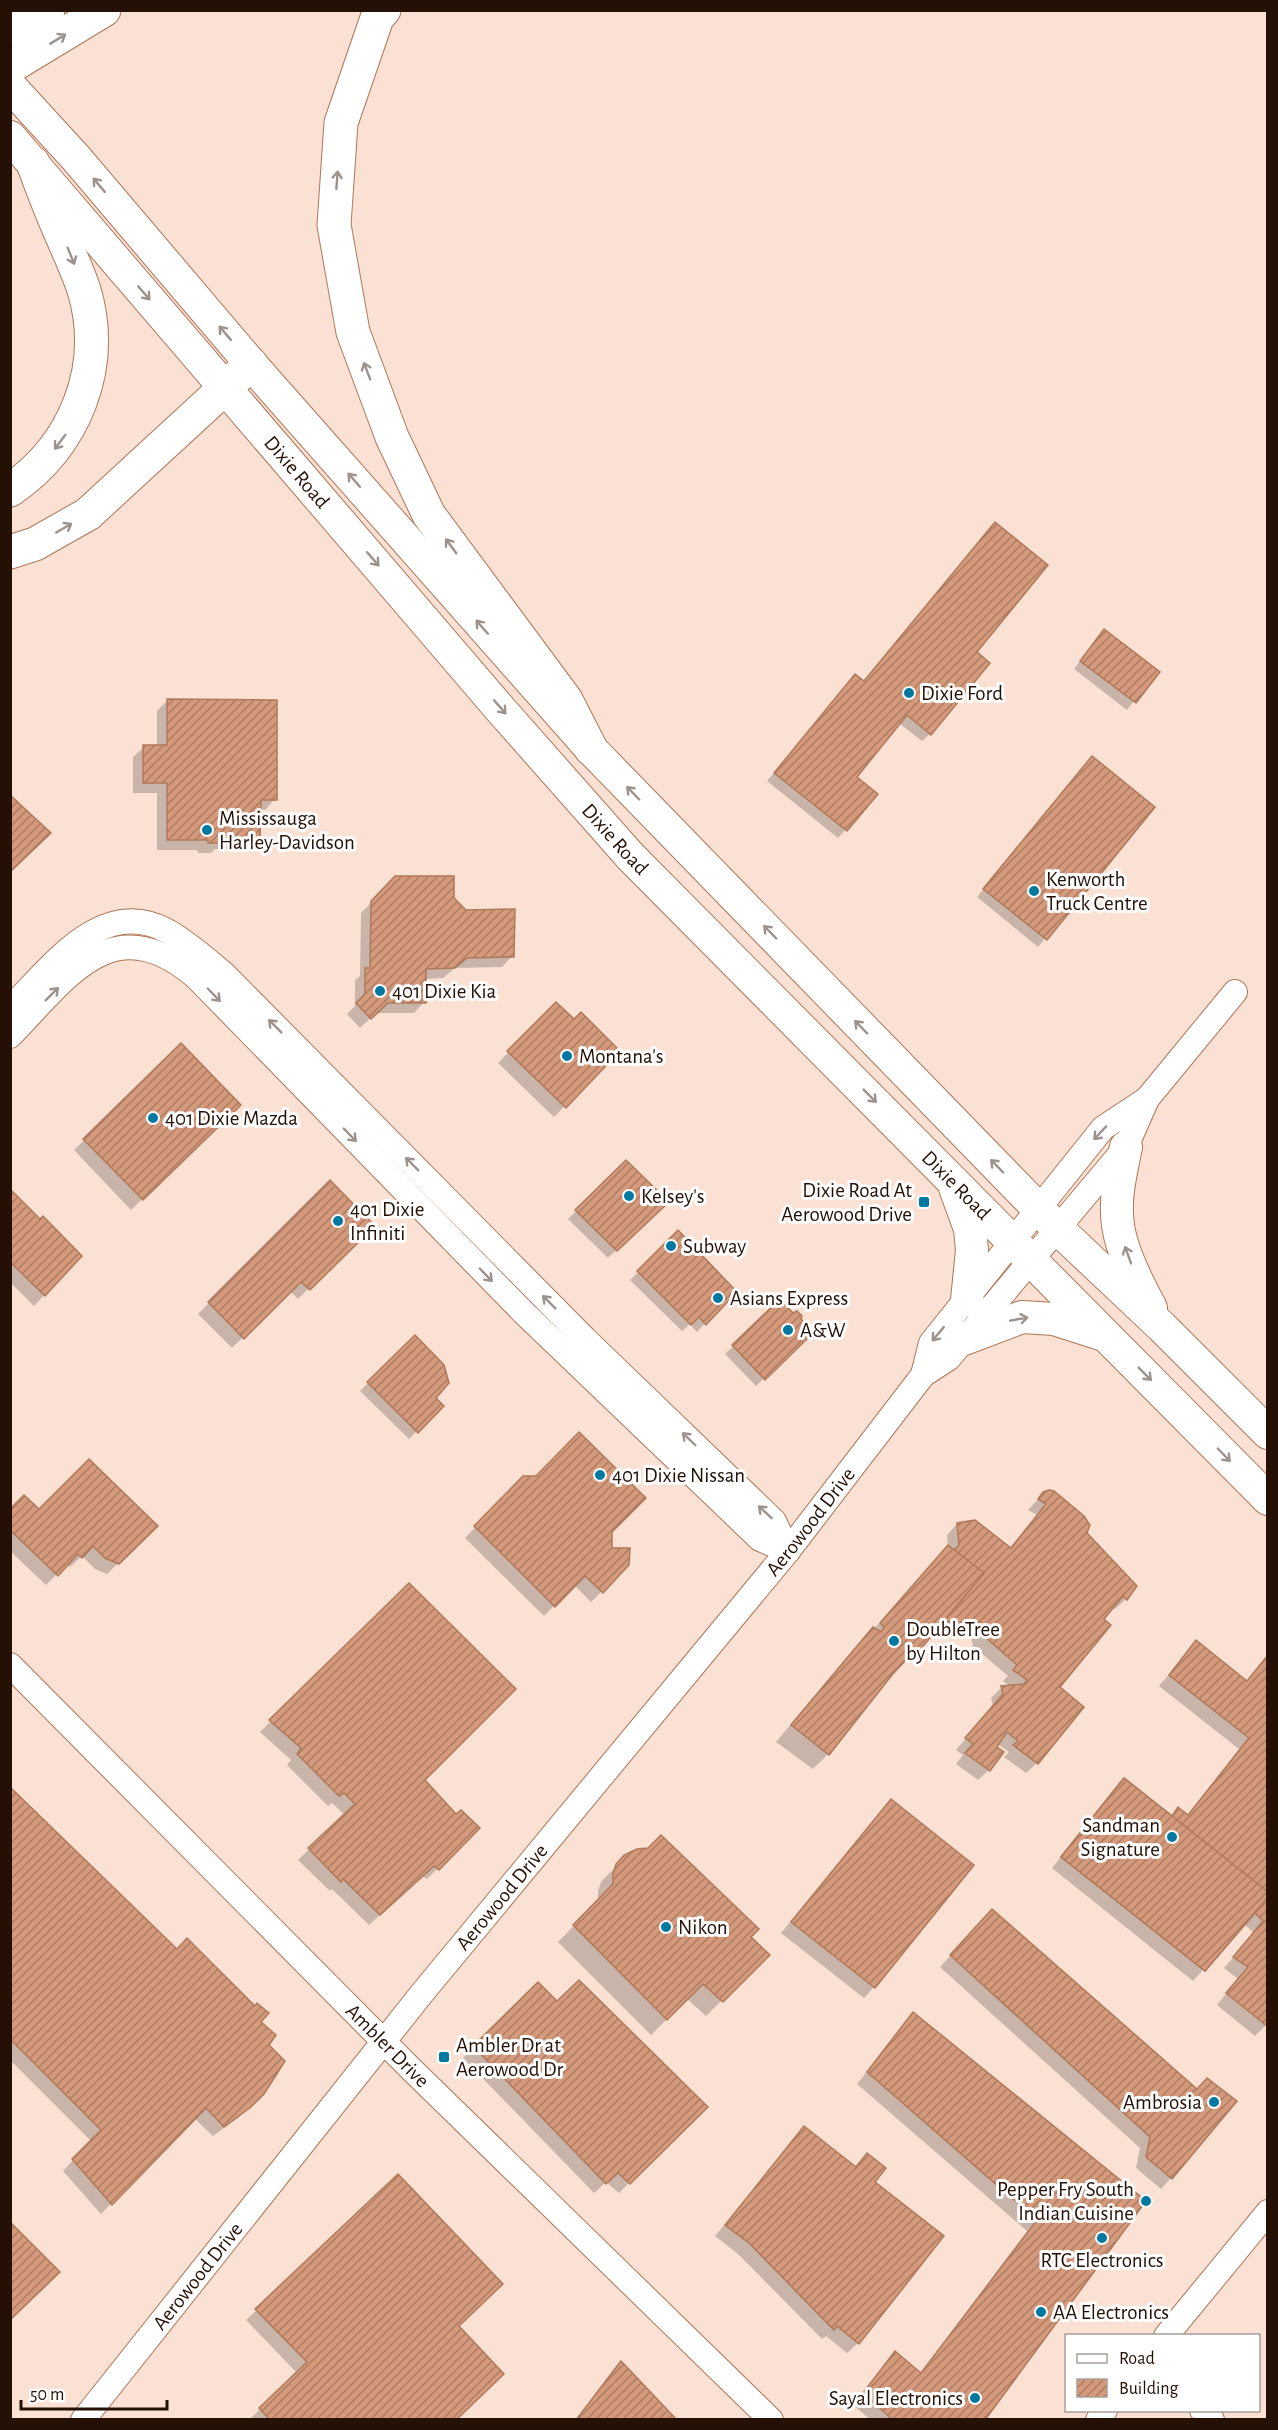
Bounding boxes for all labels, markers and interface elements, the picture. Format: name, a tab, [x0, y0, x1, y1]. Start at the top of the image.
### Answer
one-way arrow	[49, 33, 66, 45]
one-way arrow	[332, 171, 343, 190]
one-way arrow	[92, 178, 106, 193]
one-way arrow	[66, 247, 77, 265]
one-way arrow	[137, 285, 151, 300]
one-way arrow	[218, 326, 232, 341]
one-way arrow	[361, 362, 372, 380]
street label: Dixie Road	[260, 432, 333, 512]
one-way arrow	[54, 433, 66, 449]
one-way arrow	[347, 472, 360, 488]
one-way arrow	[54, 522, 72, 533]
one-way arrow	[445, 538, 457, 554]
one-way arrow	[365, 551, 379, 567]
one-way arrow	[475, 619, 489, 634]
place label: Dixie Ford	[921, 683, 1003, 704]
marker: Dixie Ford	[902, 686, 916, 700]
one-way arrow	[492, 699, 506, 715]
one-way arrow	[626, 785, 641, 800]
street label: Dixie Road	[578, 800, 652, 879]
place label: Mississauga Harley-Davidson	[219, 808, 355, 853]
marker: Mississauga Harley-Davidson	[200, 823, 214, 837]
place label: Kenworth Truck Centre	[1046, 869, 1148, 914]
marker: Kenworth Truck Centre	[1027, 884, 1041, 898]
one-way arrow	[762, 925, 777, 940]
place label: 401 Dixie Kia	[392, 981, 496, 1002]
marker: 401 Dixie Kia	[373, 984, 387, 998]
one-way arrow	[44, 986, 59, 1001]
one-way arrow	[207, 988, 221, 1003]
one-way arrow	[267, 1018, 282, 1033]
one-way arrow	[854, 1019, 868, 1034]
place label: Montana's	[579, 1046, 664, 1067]
marker: Montana's	[560, 1049, 574, 1063]
one-way arrow	[862, 1088, 877, 1103]
place label: 401 Dixie Mazda	[165, 1108, 298, 1129]
marker: 401 Dixie Mazda	[146, 1111, 160, 1125]
one-way arrow	[1092, 1125, 1107, 1140]
one-way arrow	[343, 1128, 357, 1143]
street label: Dixie Road	[918, 1147, 995, 1224]
one-way arrow	[405, 1157, 420, 1171]
one-way arrow	[990, 1159, 1004, 1174]
place label: Dixie Road At Aerowood Drive	[781, 1180, 912, 1225]
place label: Kelsey's	[641, 1186, 705, 1207]
marker: Kelsey's	[622, 1189, 636, 1203]
marker: Dixie Road At Aerowood Drive	[917, 1195, 931, 1209]
place label: 401 Dixie Infiniti	[350, 1199, 424, 1244]
marker: 401 Dixie Infiniti	[331, 1214, 345, 1228]
place label: Subway	[683, 1236, 746, 1257]
marker: Subway	[664, 1239, 678, 1253]
one-way arrow	[1121, 1246, 1132, 1265]
one-way arrow	[479, 1267, 494, 1282]
place label: Asians Express	[730, 1288, 848, 1309]
marker: Asians Express	[711, 1291, 725, 1305]
one-way arrow	[542, 1295, 557, 1310]
one-way arrow	[1009, 1313, 1028, 1324]
place label: A&W	[800, 1320, 846, 1341]
marker: A&W	[781, 1323, 795, 1337]
one-way arrow	[932, 1326, 945, 1342]
one-way arrow	[1138, 1367, 1153, 1382]
one-way arrow	[681, 1432, 696, 1446]
one-way arrow	[1217, 1447, 1232, 1462]
street label: Aerowood Drive	[762, 1464, 859, 1580]
place label: 401 Dixie Nissan	[612, 1465, 745, 1486]
marker: 401 Dixie Nissan	[593, 1468, 607, 1482]
one-way arrow	[757, 1505, 772, 1519]
place label: DoubleTree by Hilton	[906, 1619, 1000, 1664]
marker: DoubleTree by Hilton	[887, 1634, 901, 1648]
place label: Sandman Signature	[1081, 1815, 1160, 1860]
marker: Sandman Signature	[1165, 1830, 1179, 1844]
street label: Aerowood Drive	[452, 1840, 552, 1954]
place label: Nikon	[678, 1917, 728, 1938]
marker: Nikon	[659, 1920, 673, 1934]
street label: Ambler Drive	[342, 2000, 433, 2092]
place label: Ambler Dr at Aerowood Dr	[456, 2035, 564, 2080]
marker: Ambler Dr at Aerowood Dr	[437, 2050, 451, 2064]
place label: Ambrosia	[1123, 2092, 1202, 2113]
marker: Ambrosia	[1207, 2095, 1221, 2109]
place label: Pepper Fry South Indian Cuisine	[997, 2179, 1134, 2224]
marker: Pepper Fry South Indian Cuisine	[1139, 2194, 1153, 2208]
street label: Aerowood Drive	[149, 2218, 247, 2334]
marker: RTC Electronics	[1095, 2231, 1109, 2245]
place label: RTC Electronics	[1040, 2250, 1164, 2271]
place label: AA Electronics	[1053, 2302, 1169, 2323]
marker: AA Electronics	[1034, 2305, 1048, 2319]
legend	[1065, 2334, 1260, 2412]
text: Road	[1119, 2350, 1155, 2368]
scale bar	[21, 2373, 166, 2411]
text: Building	[1119, 2380, 1179, 2398]
text: 50 m	[30, 2386, 64, 2404]
place label: Sayal Electronics	[829, 2388, 963, 2409]
marker: Sayal Electronics	[968, 2391, 982, 2405]

